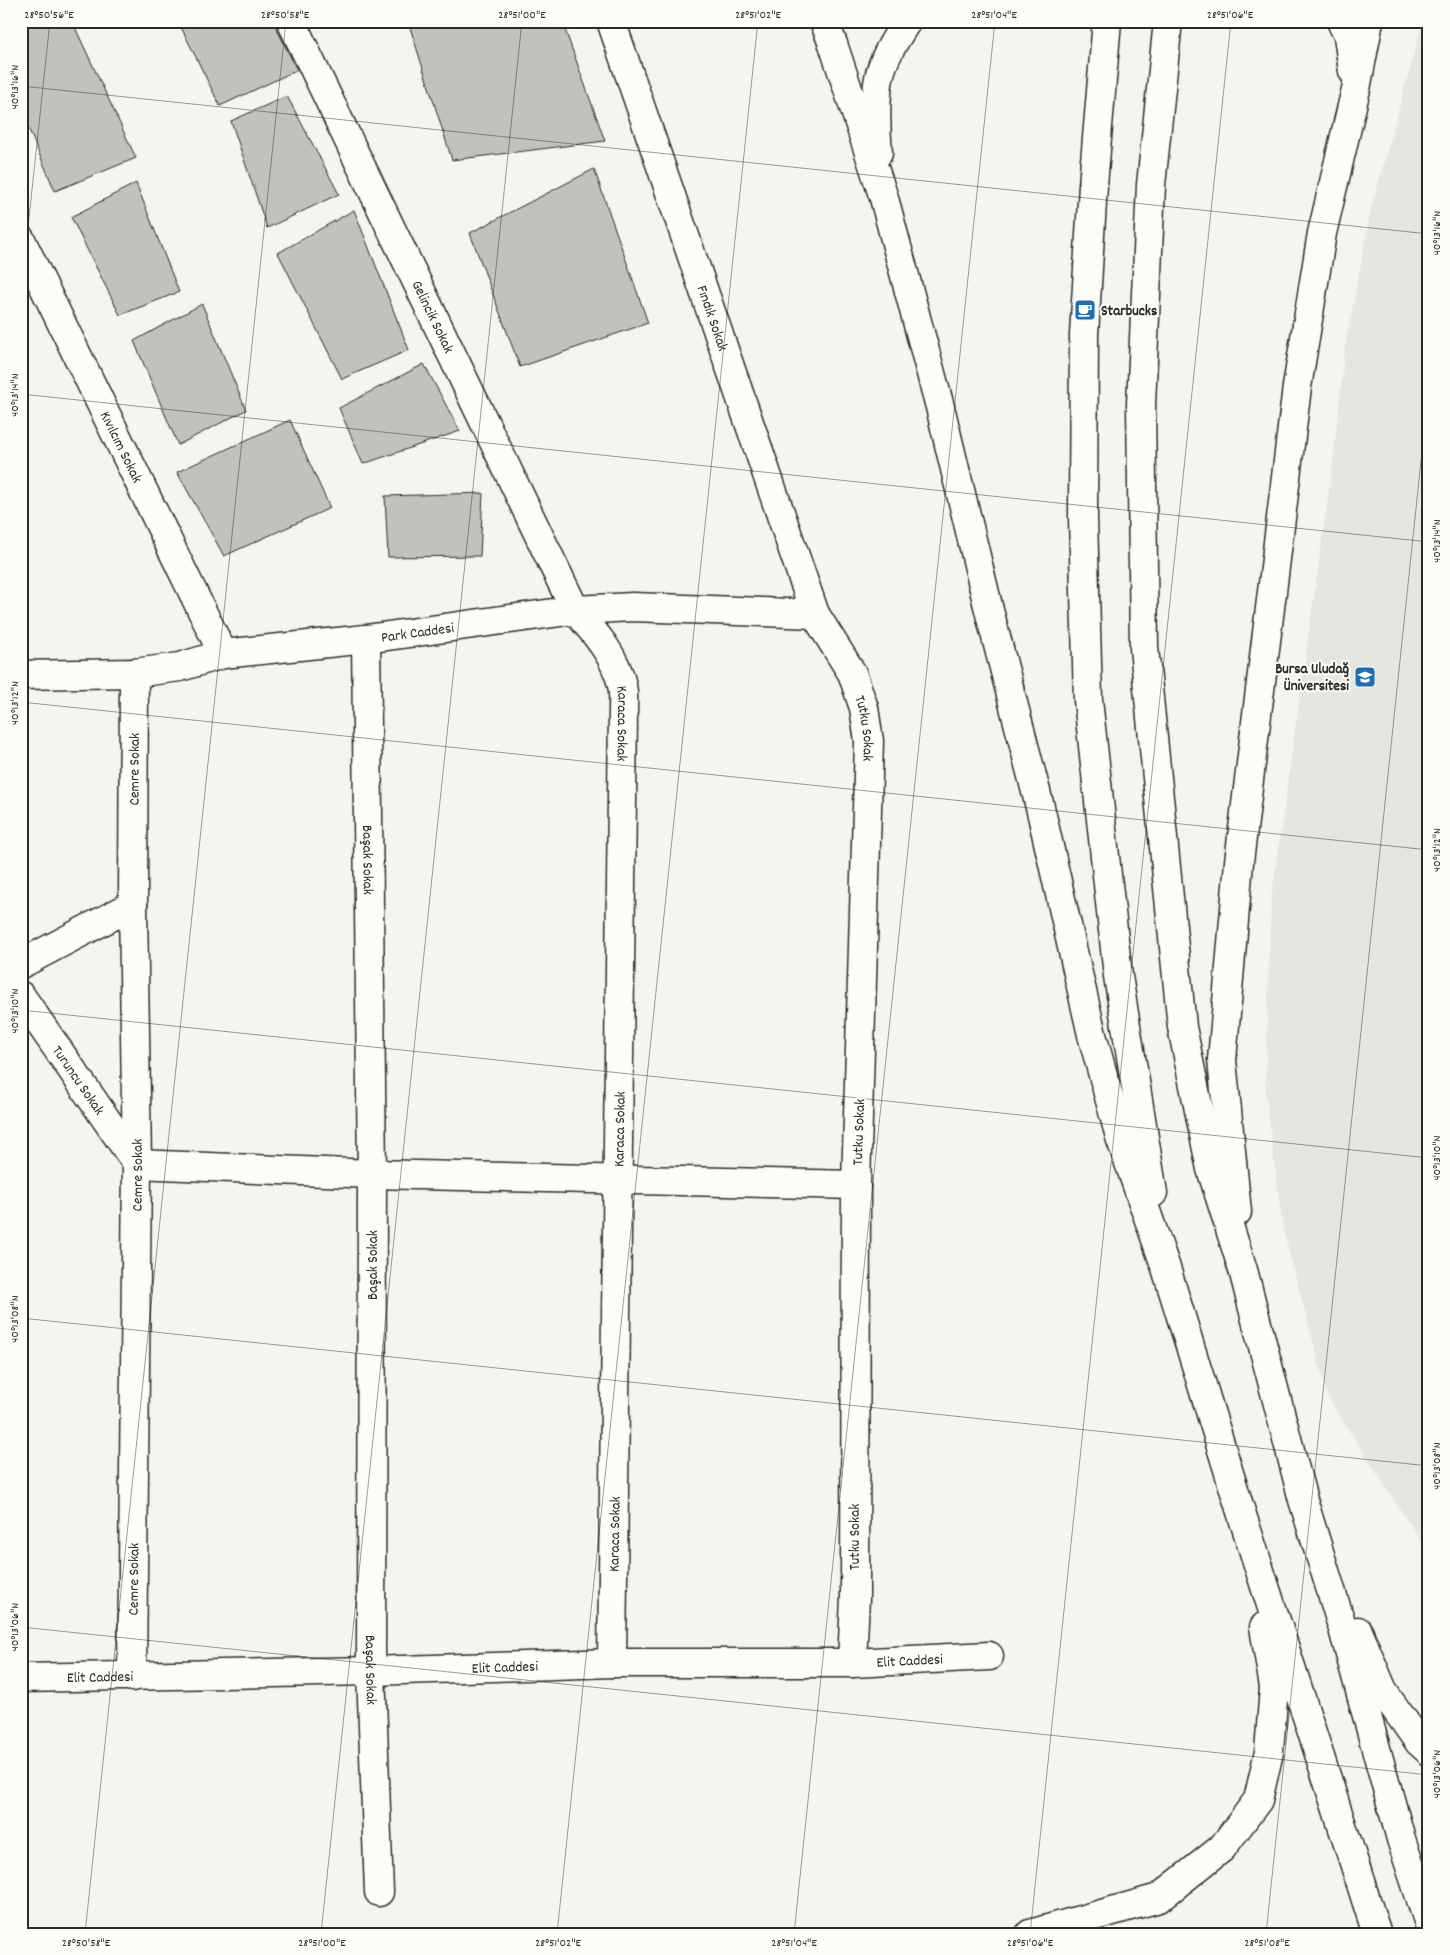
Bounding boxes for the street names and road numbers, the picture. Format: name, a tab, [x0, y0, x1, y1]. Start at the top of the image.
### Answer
street label: Gelincik Sokak	[405, 277, 459, 357]
street label: Fındık Sokak	[690, 283, 733, 355]
street label: Kıvılcım Sokak	[93, 408, 147, 487]
street label: Park Caddesi	[380, 618, 456, 650]
street label: Karaca Sokak	[609, 685, 632, 762]
street label: Tutku Sokak	[847, 693, 878, 762]
street label: Cemre Sokak	[124, 733, 147, 805]
street label: Başak Sokak	[355, 825, 378, 895]
street label: Turuncu Sokak	[46, 1042, 109, 1120]
street label: Karaca Sokak	[609, 1091, 633, 1167]
street label: Tutku Sokak	[848, 1098, 872, 1166]
street label: Cemre Sokak	[128, 1139, 150, 1211]
street label: Başak Sokak	[363, 1230, 385, 1300]
street label: Karaca Sokak	[604, 1496, 628, 1572]
street label: Tutku Sokak	[845, 1504, 867, 1570]
street label: Cemre Sokak	[124, 1543, 146, 1615]
street label: Başak Sokak	[358, 1635, 381, 1705]
street label: Elit Caddesi	[876, 1649, 944, 1675]
street label: Elit Caddesi	[471, 1656, 539, 1681]
street label: Elit Caddesi	[67, 1667, 134, 1690]

